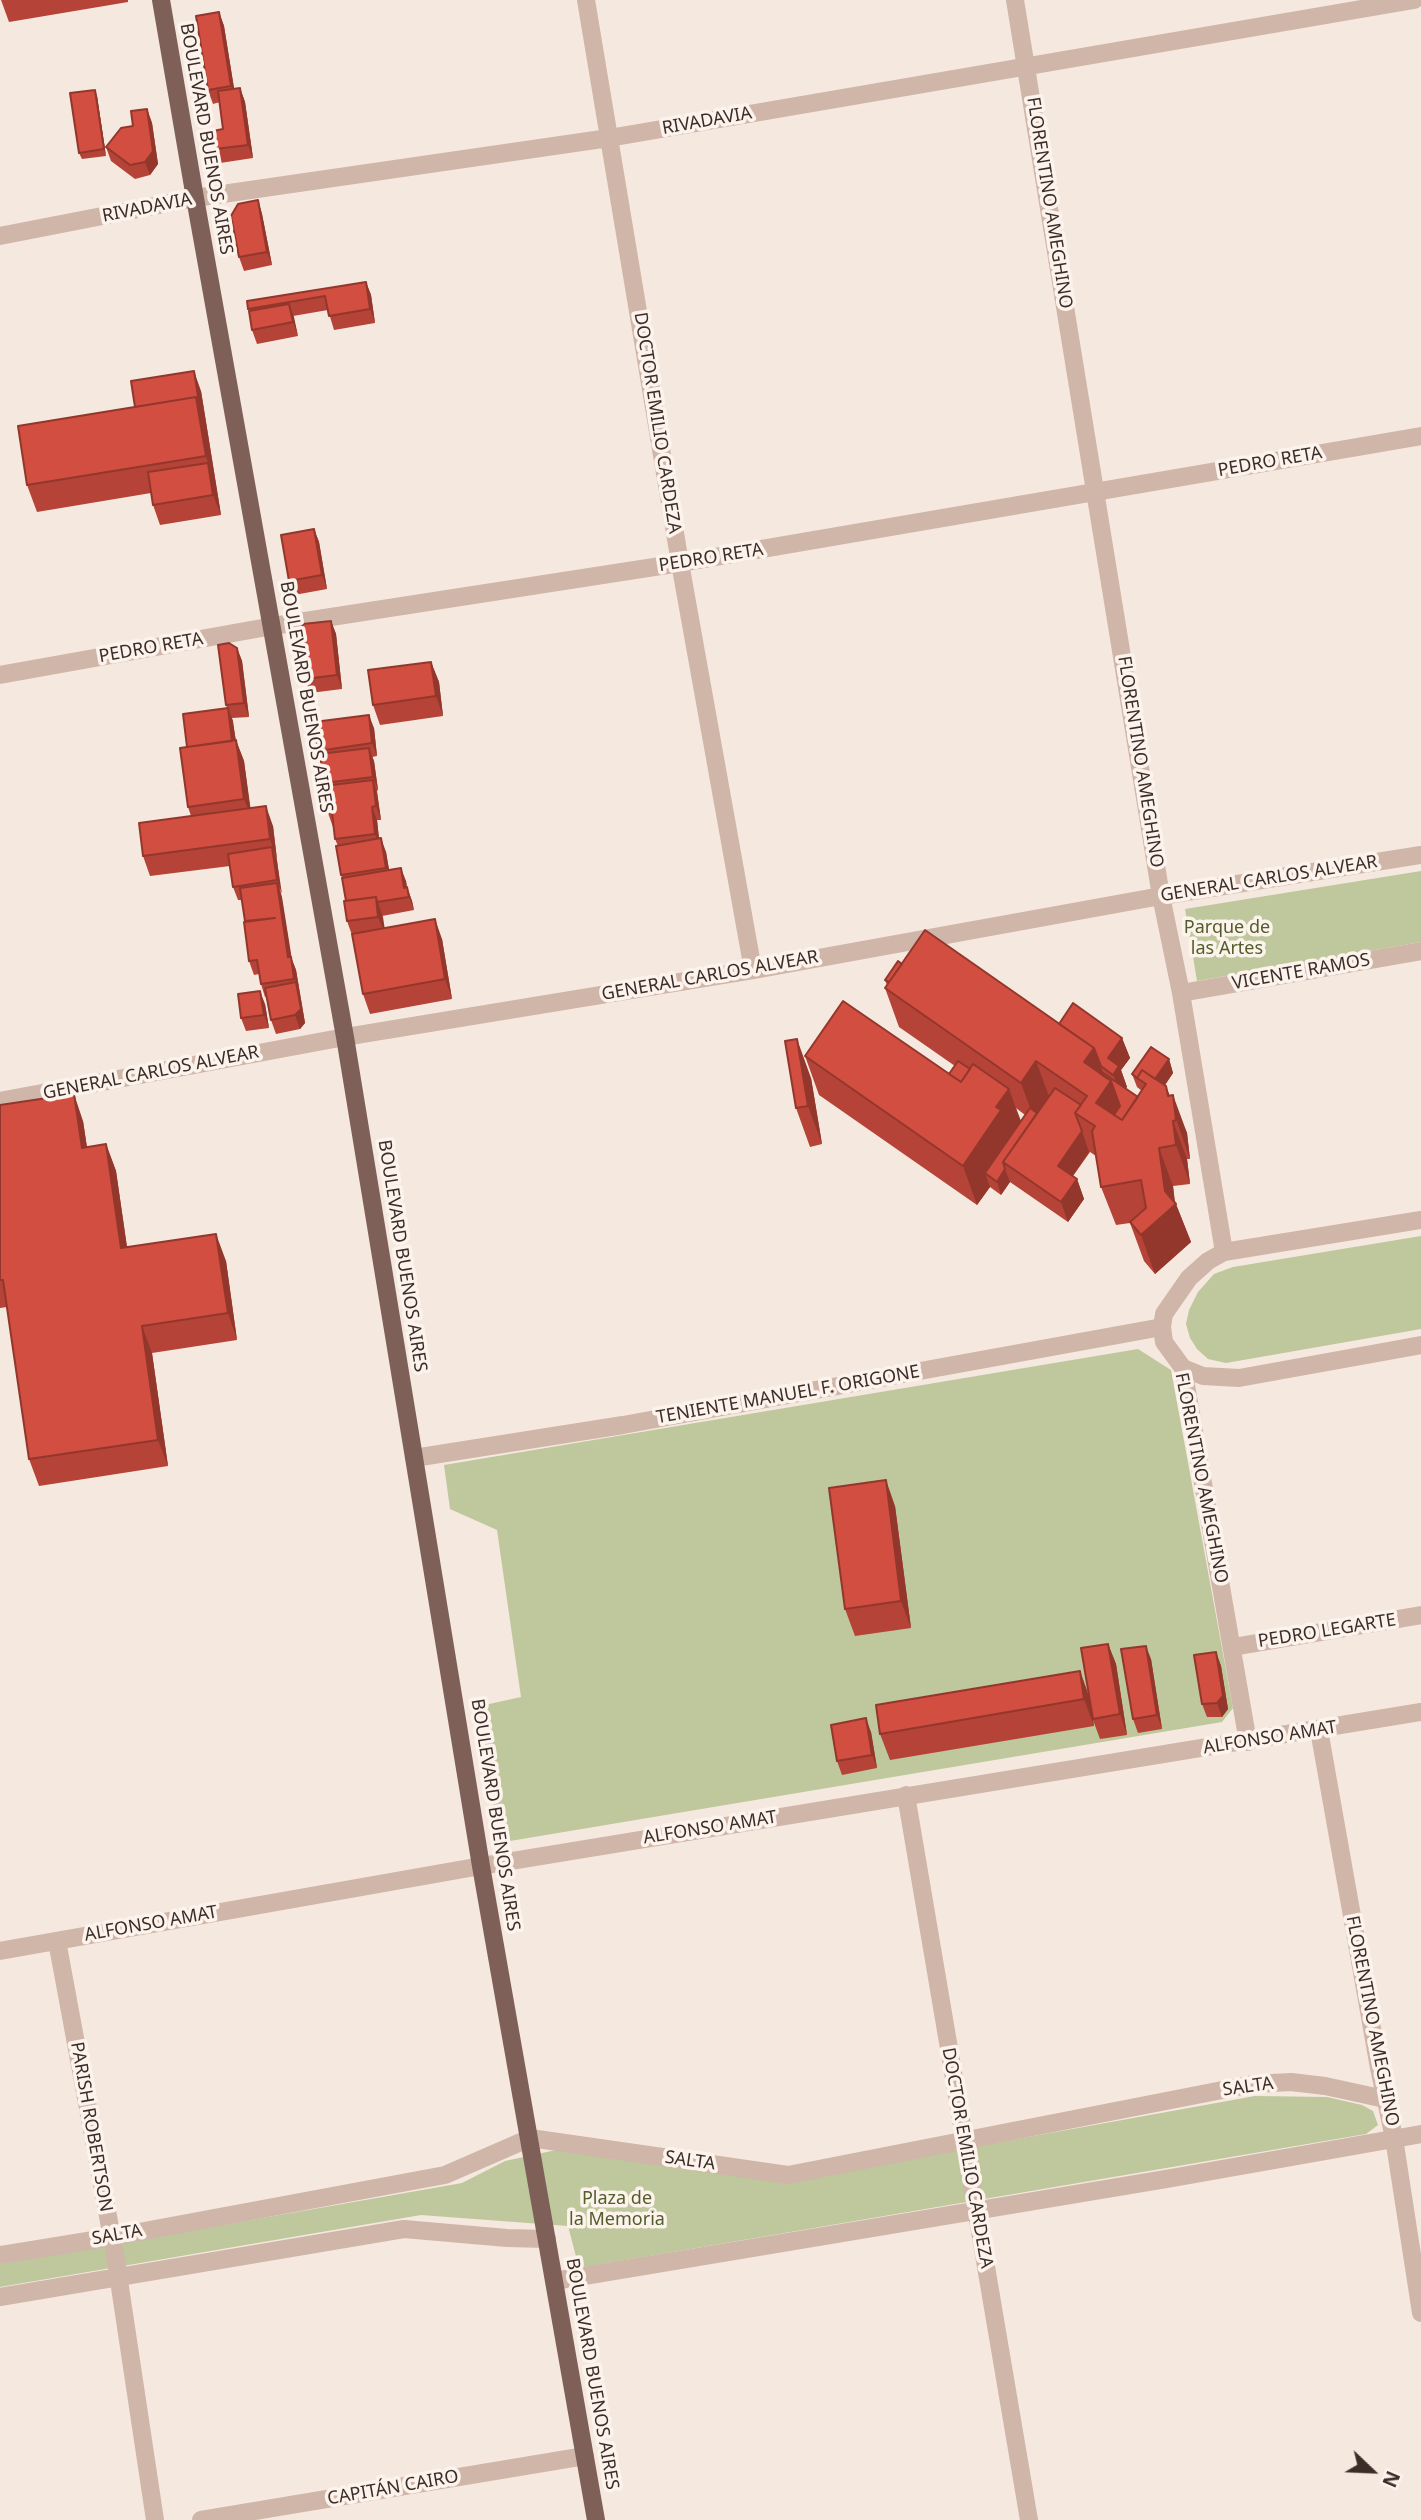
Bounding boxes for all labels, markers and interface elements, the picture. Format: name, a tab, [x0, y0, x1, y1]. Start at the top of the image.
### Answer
street label: BOULEVARD BUENOS AIRES	[175, 22, 237, 256]
street label: FLORENTINO AMEGHINO	[1022, 96, 1076, 310]
street label: RIVADAVIA	[660, 102, 754, 140]
street label: RIVADAVIA	[100, 189, 194, 227]
street label: DOCTOR EMILIO CARDEZA	[629, 311, 685, 535]
street label: PEDRO RETA	[1216, 442, 1324, 482]
street label: PEDRO RETA	[657, 539, 765, 577]
street label: BOULEVARD BUENOS AIRES	[275, 580, 337, 814]
street label: PEDRO RETA	[97, 628, 205, 668]
street label: FLORENTINO AMEGHINO	[1113, 655, 1167, 869]
street label: GENERAL CARLOS ALVEAR	[1159, 851, 1379, 907]
park label: Parque de las Artes	[1184, 917, 1270, 960]
street label: GENERAL CARLOS ALVEAR	[600, 946, 820, 1006]
street label: VICENTE RAMOS	[1230, 949, 1372, 995]
street label: GENERAL CARLOS ALVEAR	[41, 1041, 261, 1105]
street label: BOULEVARD BUENOS AIRES	[373, 1138, 431, 1374]
street label: TENIENTE MANUEL F. ORIGONE	[655, 1361, 921, 1429]
street label: FLORENTINO AMEGHINO	[1170, 1371, 1232, 1585]
street label: PEDRO LEGARTE	[1257, 1609, 1397, 1653]
street label: BOULEVARD BUENOS AIRES	[466, 1697, 524, 1933]
street label: ALFONSO AMAT	[1202, 1717, 1338, 1759]
street label: ALFONSO AMAT	[642, 1807, 778, 1849]
street label: ALFONSO AMAT	[83, 1902, 219, 1946]
street label: FLORENTINO AMEGHINO	[1341, 1914, 1403, 2128]
street label: PARISH ROBERTSON	[65, 2040, 117, 2214]
street label: DOCTOR EMILIO CARDEZA	[937, 2046, 997, 2270]
street label: SALTA	[1221, 2073, 1275, 2101]
street label: SALTA	[663, 2147, 717, 2175]
park label: Plaza de la Memoria	[569, 2188, 665, 2230]
street label: SALTA	[90, 2220, 144, 2250]
street label: BOULEVARD BUENOS AIRES	[561, 2257, 623, 2491]
north arrow	[1337, 2436, 1407, 2506]
street label: CAPITÁN CAIRO	[326, 2466, 460, 2510]
text: N	[1376, 2467, 1406, 2491]

